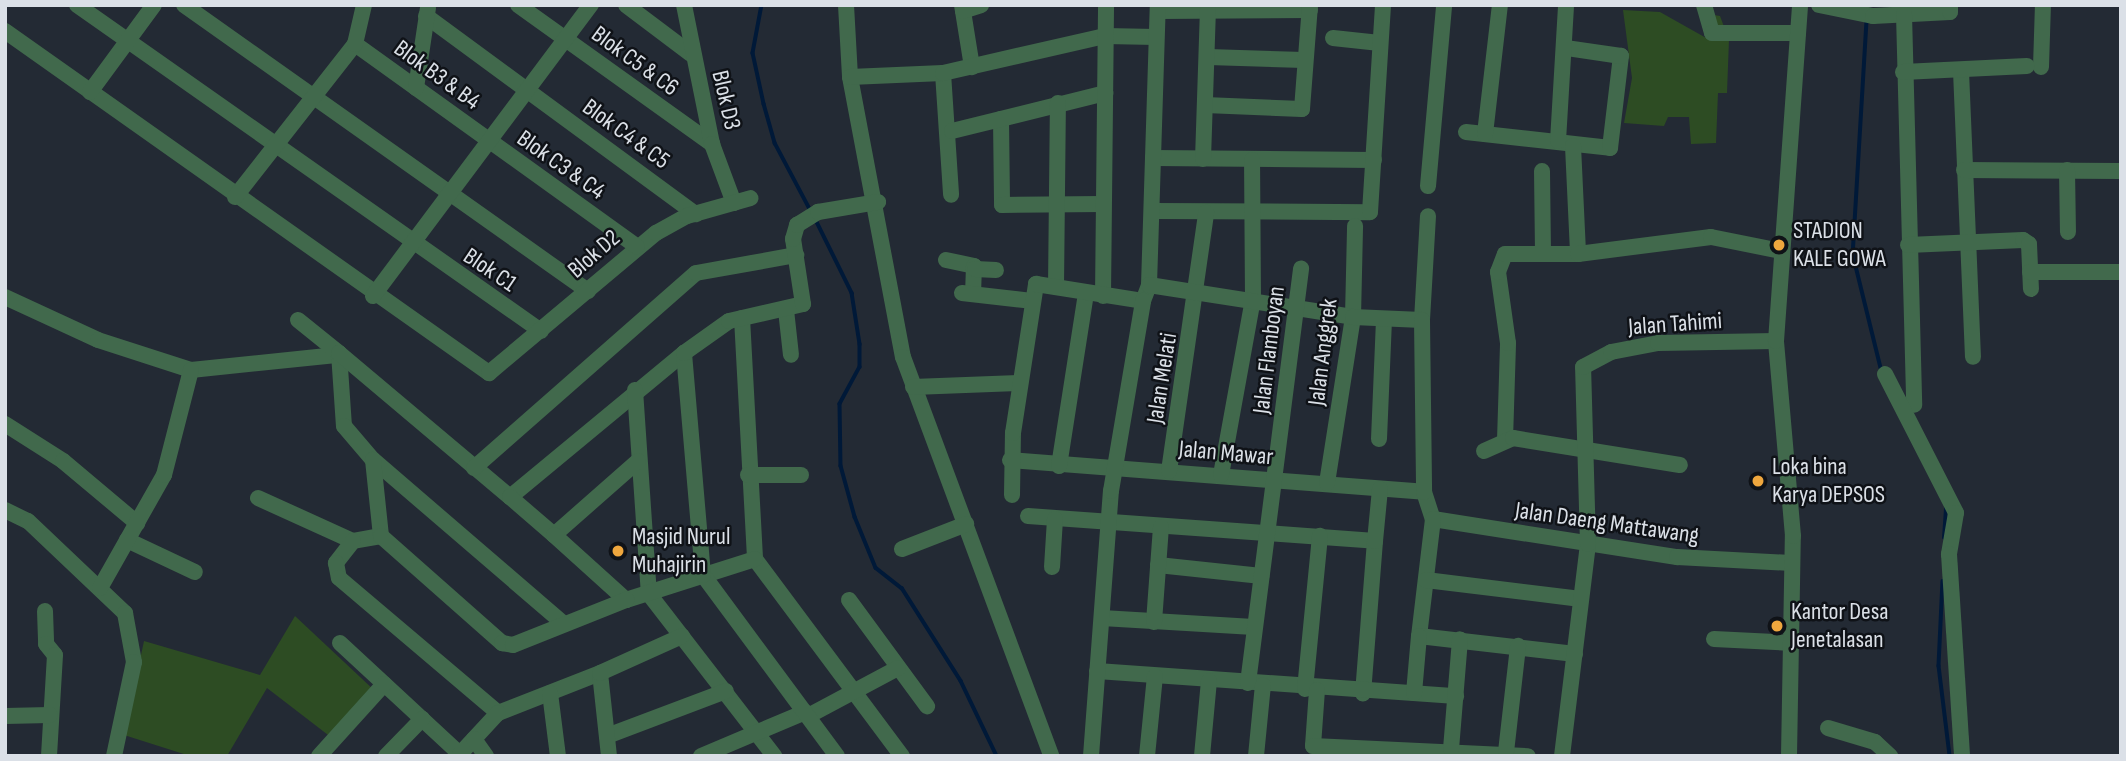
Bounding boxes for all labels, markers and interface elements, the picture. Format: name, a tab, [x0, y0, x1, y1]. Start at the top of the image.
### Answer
street label: Blok C5 & C6	[586, 20, 684, 102]
street label: Blok B3 & B4	[388, 34, 486, 116]
street label: Blok D3	[705, 68, 747, 132]
street label: Blok C4 & C5	[577, 93, 675, 175]
street label: Blok C3 & C4	[511, 124, 611, 206]
place label: STADION KALE GOWA	[1793, 217, 1886, 273]
street label: Blok D2	[562, 224, 626, 284]
marker: STADION KALE GOWA	[1771, 237, 1787, 253]
street label: Blok C1	[458, 242, 522, 298]
street label: Jalan Flamboyan	[1247, 285, 1291, 415]
street label: Jalan Anggrek	[1302, 297, 1344, 407]
street label: Jalan Tahimi	[1627, 306, 1723, 342]
street label: Jalan Melati	[1141, 331, 1183, 425]
street label: Jalan Mawar	[1178, 435, 1274, 471]
place label: Loka bina Karya DEPSOS	[1772, 453, 1885, 509]
marker: Loka bina Karya DEPSOS	[1750, 473, 1766, 489]
street label: Jalan Daeng Mattawang	[1513, 496, 1701, 550]
place label: Masjid Nurul Muhajirin	[632, 523, 730, 579]
marker: Masjid Nurul Muhajirin	[610, 543, 626, 559]
place label: Kantor Desa Jenetalasan	[1791, 598, 1888, 654]
marker: Kantor Desa Jenetalasan	[1769, 618, 1785, 634]

